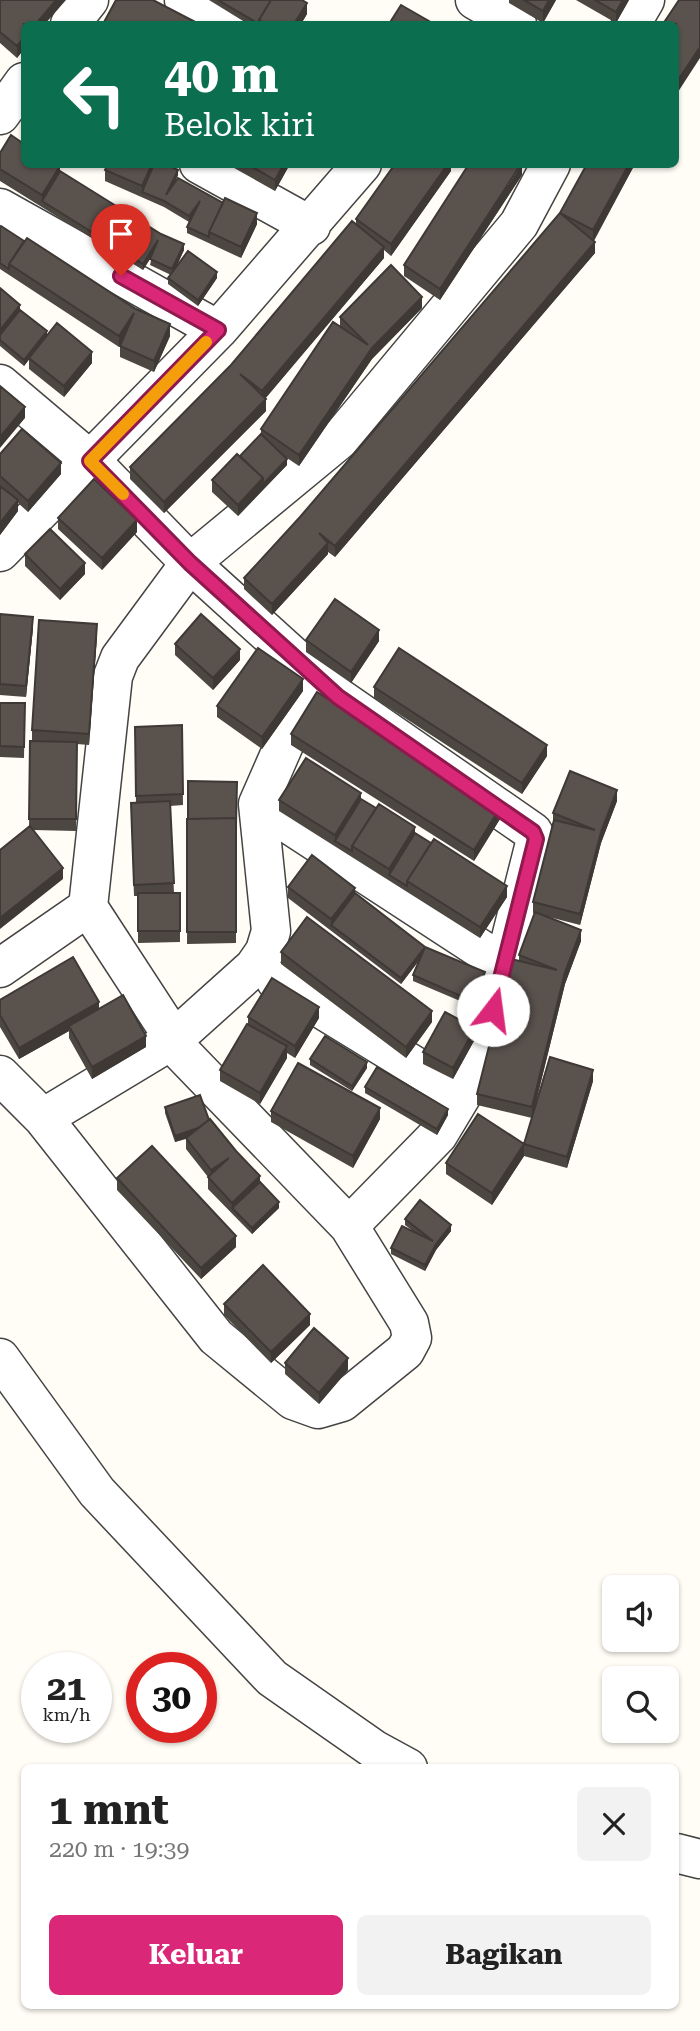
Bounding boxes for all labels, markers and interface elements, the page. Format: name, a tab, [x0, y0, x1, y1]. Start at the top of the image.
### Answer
text: 40 m	[164, 47, 279, 104]
icon: left	[49, 49, 140, 140]
text: Belok kiri	[164, 106, 315, 144]
pin	[91, 204, 151, 276]
icon: arrive	[102, 215, 140, 253]
position arrow	[456, 973, 530, 1047]
map controls	[602, 1575, 679, 1743]
button: sound	[602, 1575, 679, 1652]
speed limit sign: 30	[126, 1652, 217, 1743]
button: search	[602, 1666, 679, 1743]
text: 21	[47, 1668, 86, 1709]
text: km/h	[42, 1704, 91, 1725]
text: 1 mnt	[49, 1785, 169, 1834]
button: close	[577, 1787, 651, 1861]
text: 220 m · 19:39	[49, 1836, 189, 1863]
button: Keluar	[49, 1915, 343, 1995]
button: Bagikan	[357, 1915, 651, 1995]

